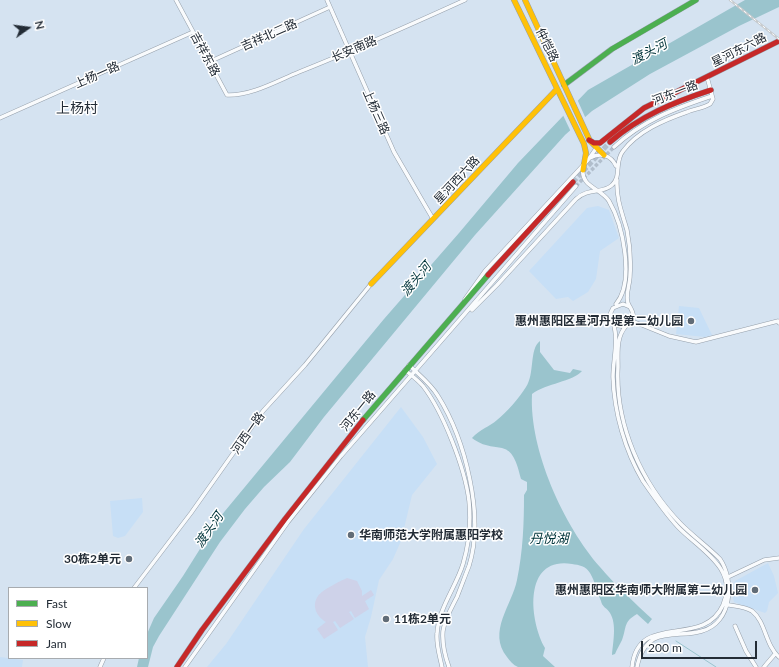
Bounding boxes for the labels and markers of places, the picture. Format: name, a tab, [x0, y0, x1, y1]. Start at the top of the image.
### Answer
place label: 惠州惠阳区星河丹堤第二幼儿园	[515, 314, 683, 328]
marker: 惠州惠阳区星河丹堤第二幼儿园	[686, 316, 696, 326]
place label: 华南师范大学附属惠阳学校	[359, 528, 503, 542]
marker: 华南师范大学附属惠阳学校	[346, 530, 356, 540]
place label: 30栋2单元	[64, 552, 121, 566]
marker: 30栋2单元	[124, 554, 134, 564]
place label: 惠州惠阳区华南师大附属第二幼儿园	[555, 583, 747, 597]
marker: 惠州惠阳区华南师大附属第二幼儿园	[750, 585, 760, 595]
place label: 11栋2单元	[394, 612, 451, 626]
marker: 11栋2单元	[381, 614, 391, 624]

